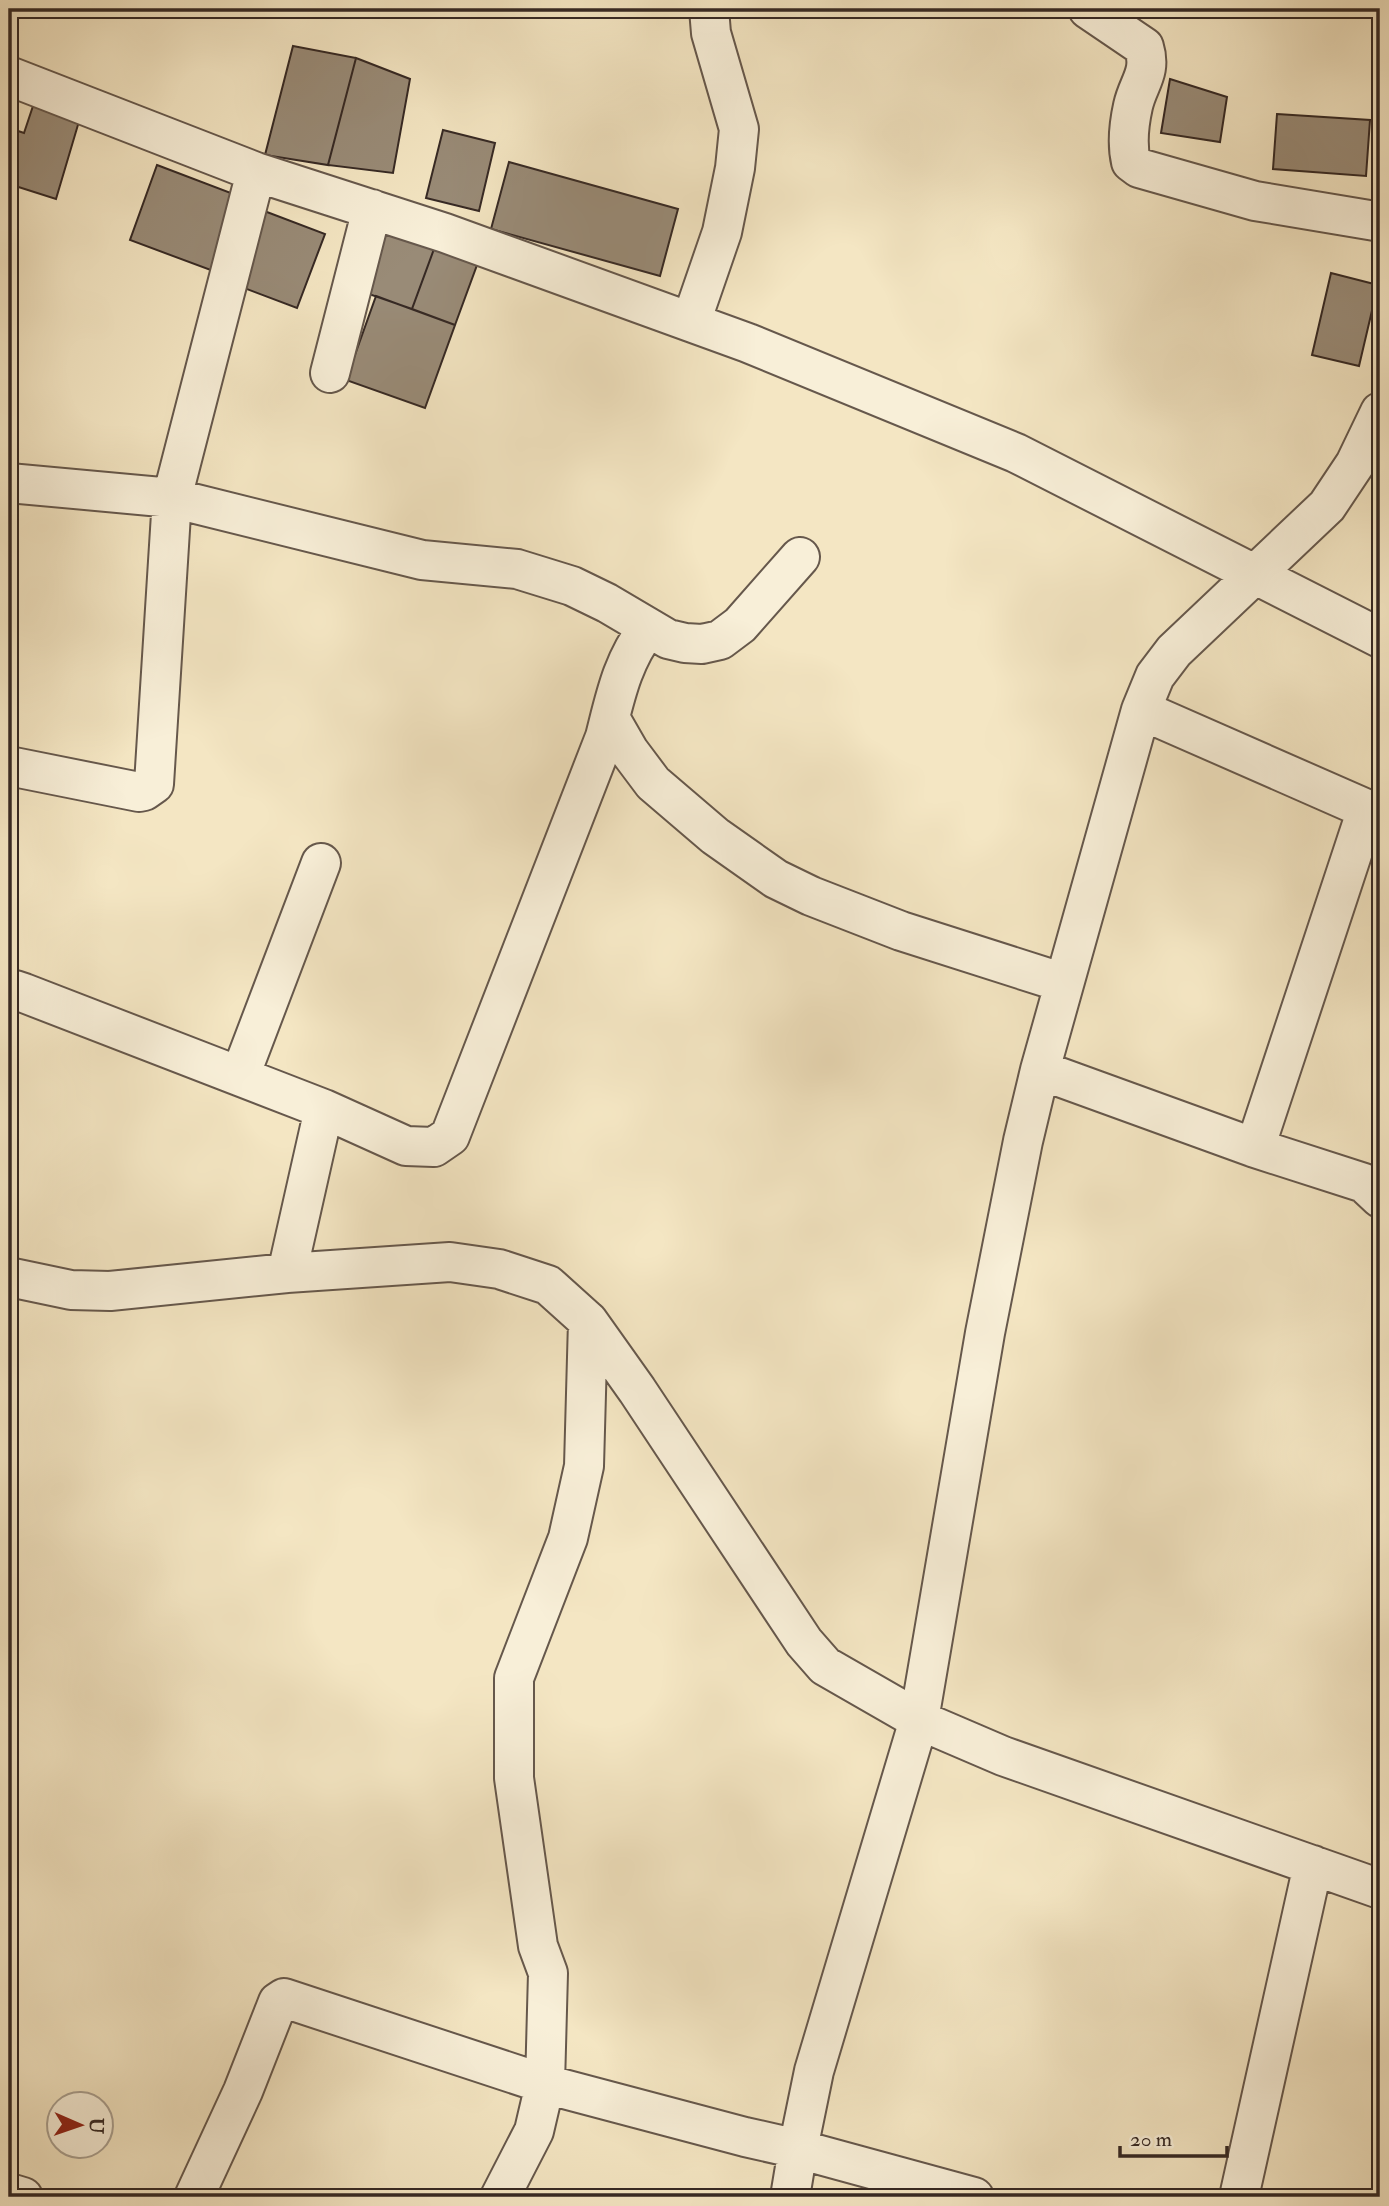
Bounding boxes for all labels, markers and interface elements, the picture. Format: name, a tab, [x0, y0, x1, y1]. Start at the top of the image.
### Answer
north arrow	[46, 2090, 116, 2160]
scale bar	[1120, 2115, 1226, 2159]
text: U	[84, 2117, 108, 2134]
text: 20 m	[1130, 2126, 1172, 2153]

